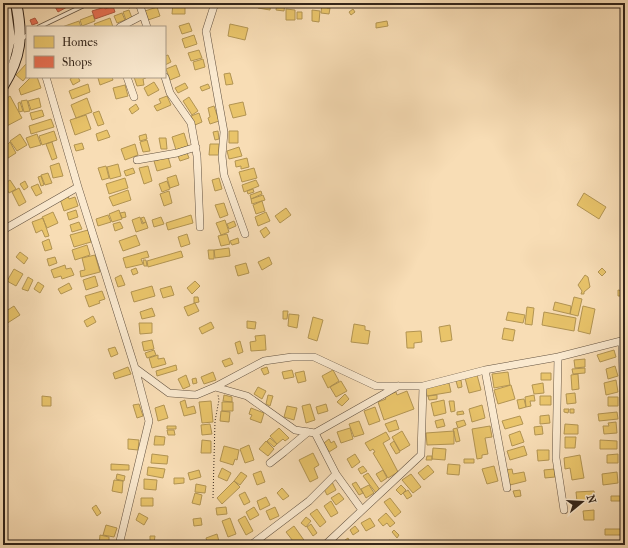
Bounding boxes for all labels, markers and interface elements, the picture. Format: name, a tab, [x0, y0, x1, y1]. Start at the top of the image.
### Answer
legend	[26, 26, 166, 78]
text: Homes	[62, 35, 98, 49]
text: Shops	[62, 55, 92, 69]
north arrow	[562, 482, 602, 522]
text: N	[584, 493, 599, 506]

